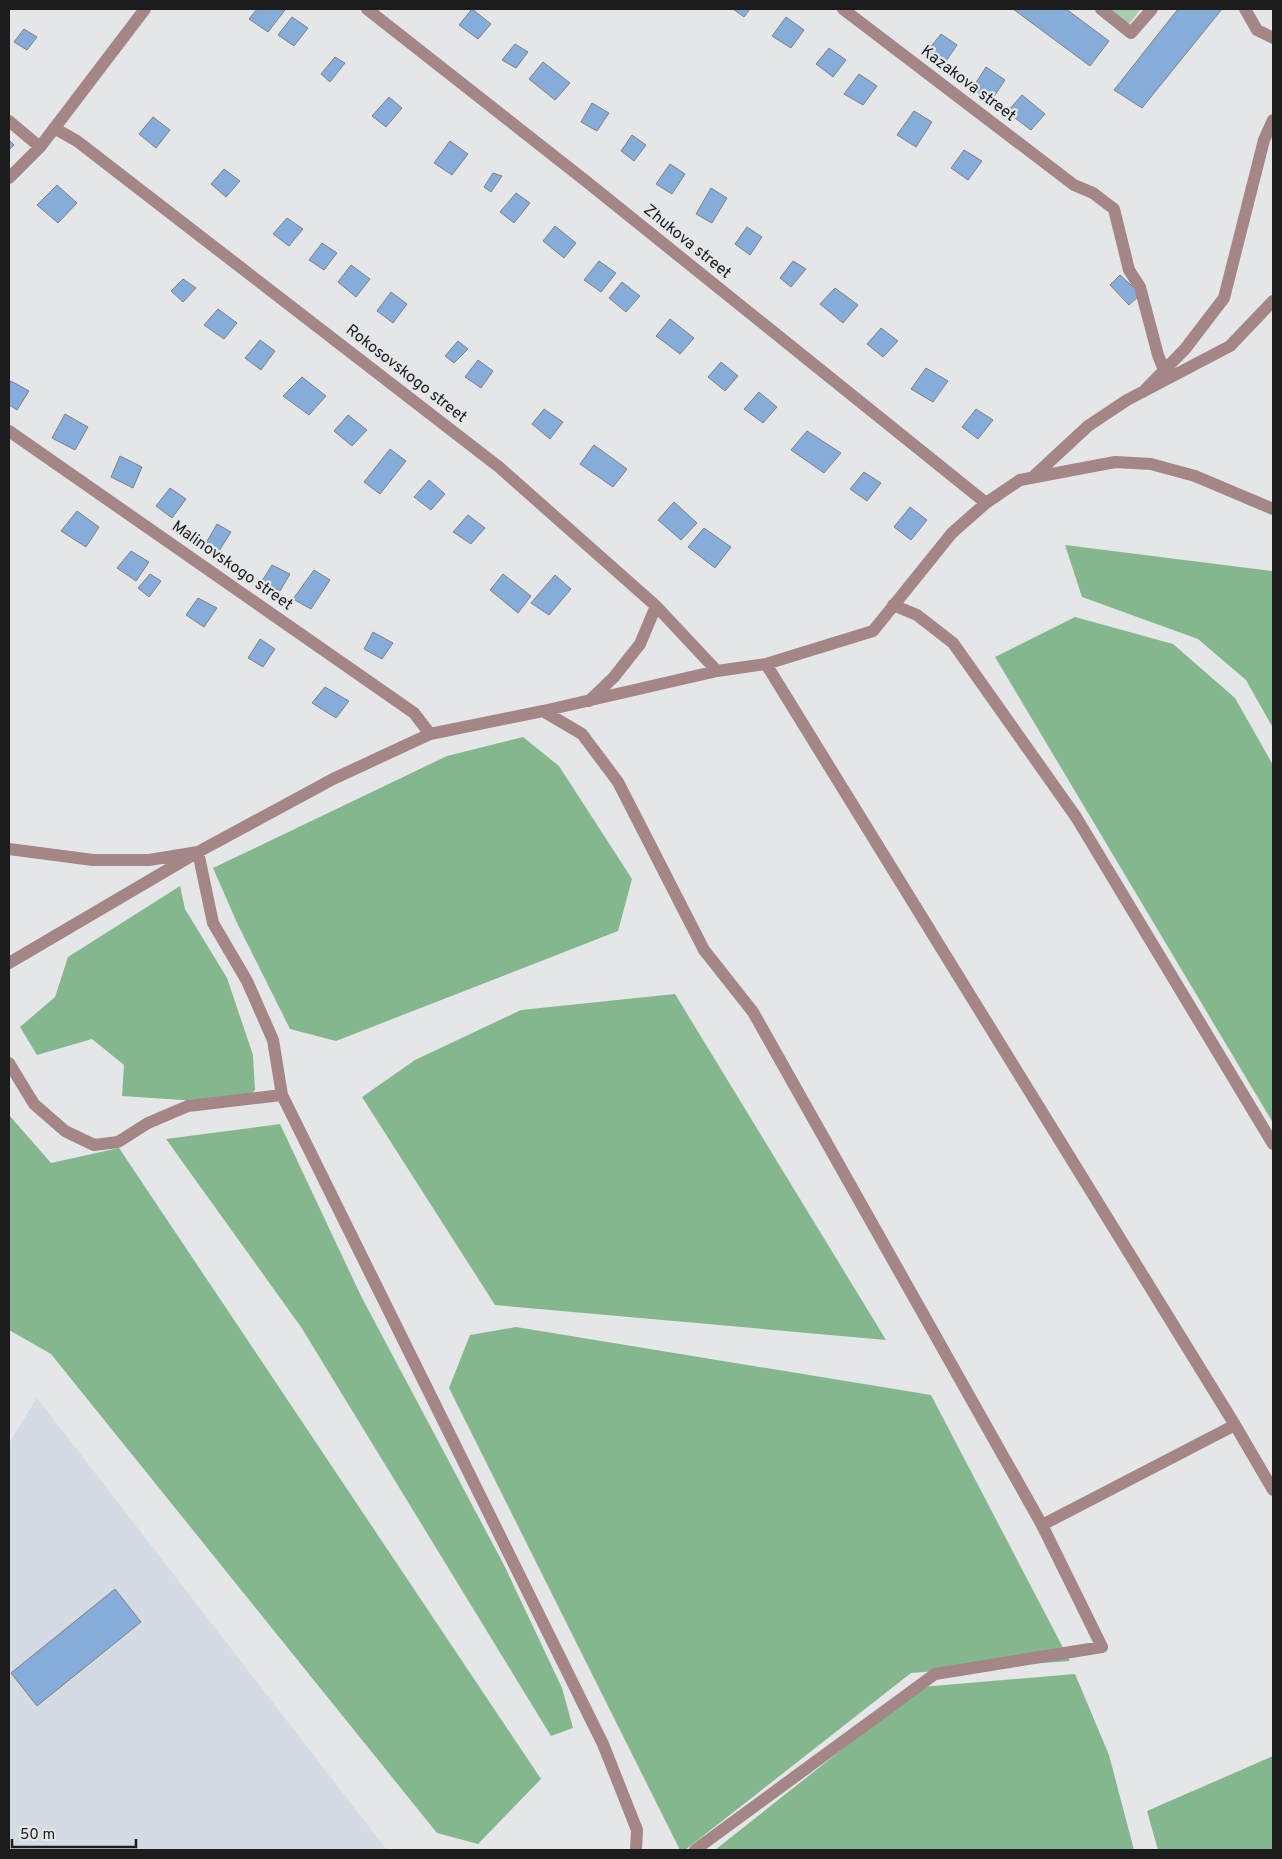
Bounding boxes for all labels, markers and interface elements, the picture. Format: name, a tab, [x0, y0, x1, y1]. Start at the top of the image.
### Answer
street label: Kazakova street	[916, 42, 1020, 126]
street label: Zhukova street	[639, 200, 735, 284]
street label: Rokosovskogo street	[341, 320, 471, 428]
street label: Malinovskogo street	[168, 517, 296, 615]
scale bar	[12, 1816, 136, 1848]
text: 50 m	[20, 1826, 55, 1845]

